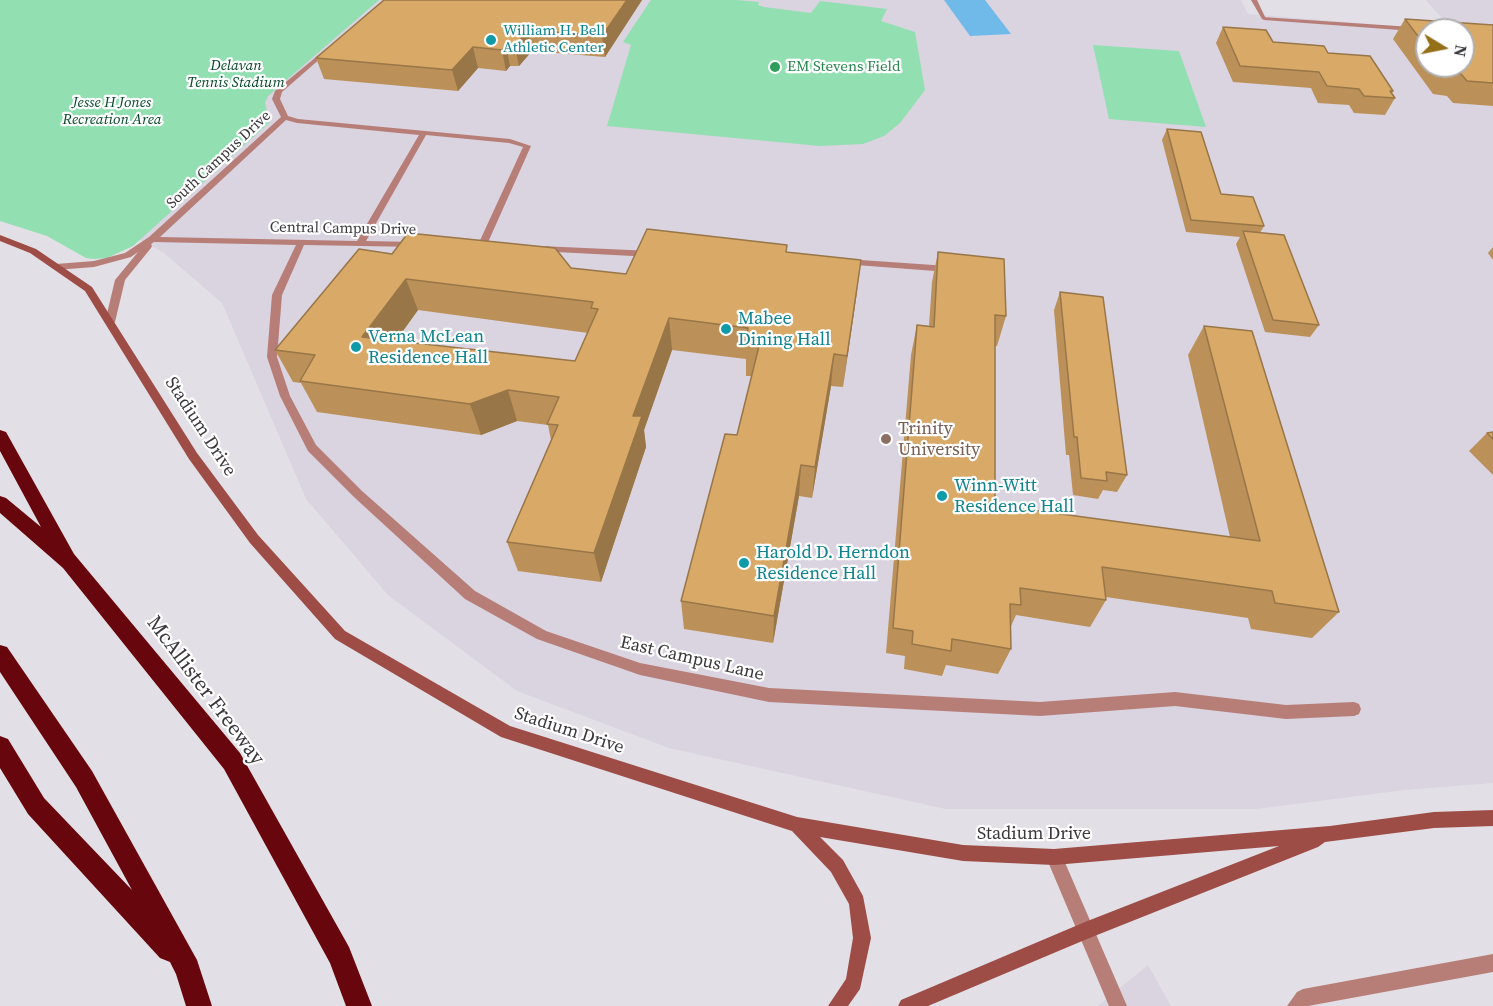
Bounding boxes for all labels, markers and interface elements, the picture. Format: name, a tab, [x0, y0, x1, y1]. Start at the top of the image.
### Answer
north arrow	[1415, 18, 1475, 78]
place label: William H. Bell Athletic Center	[503, 22, 605, 57]
marker: William H. Bell Athletic Center	[484, 33, 498, 47]
text: N	[1449, 43, 1473, 58]
park label: Delavan Tennis Stadium	[187, 57, 285, 92]
place label: EM Stevens Field	[787, 58, 900, 76]
marker: EM Stevens Field	[768, 60, 782, 74]
park label: Jesse H Jones Recreation Area	[62, 94, 162, 129]
street label: South Campus Drive	[163, 107, 275, 213]
street label: Central Campus Drive	[270, 219, 416, 239]
place label: Mabee Dining Hall	[738, 308, 831, 350]
marker: Mabee Dining Hall	[719, 322, 733, 336]
place label: Verna McLean Residence Hall	[368, 326, 488, 368]
marker: Verna McLean Residence Hall	[349, 340, 363, 354]
street label: Stadium Drive	[160, 373, 240, 481]
place label: Trinity University	[898, 418, 980, 460]
marker: Trinity University	[879, 432, 893, 446]
place label: Winn-Witt Residence Hall	[954, 475, 1074, 518]
marker: Winn-Witt Residence Hall	[935, 489, 949, 503]
place label: Harold D. Herndon Residence Hall	[756, 542, 910, 584]
marker: Harold D. Herndon Residence Hall	[737, 556, 751, 570]
street label: McAllister Freeway	[141, 611, 269, 771]
street label: East Campus Lane	[618, 632, 766, 686]
street label: Stadium Drive	[511, 703, 627, 759]
street label: Stadium Drive	[977, 823, 1091, 845]

